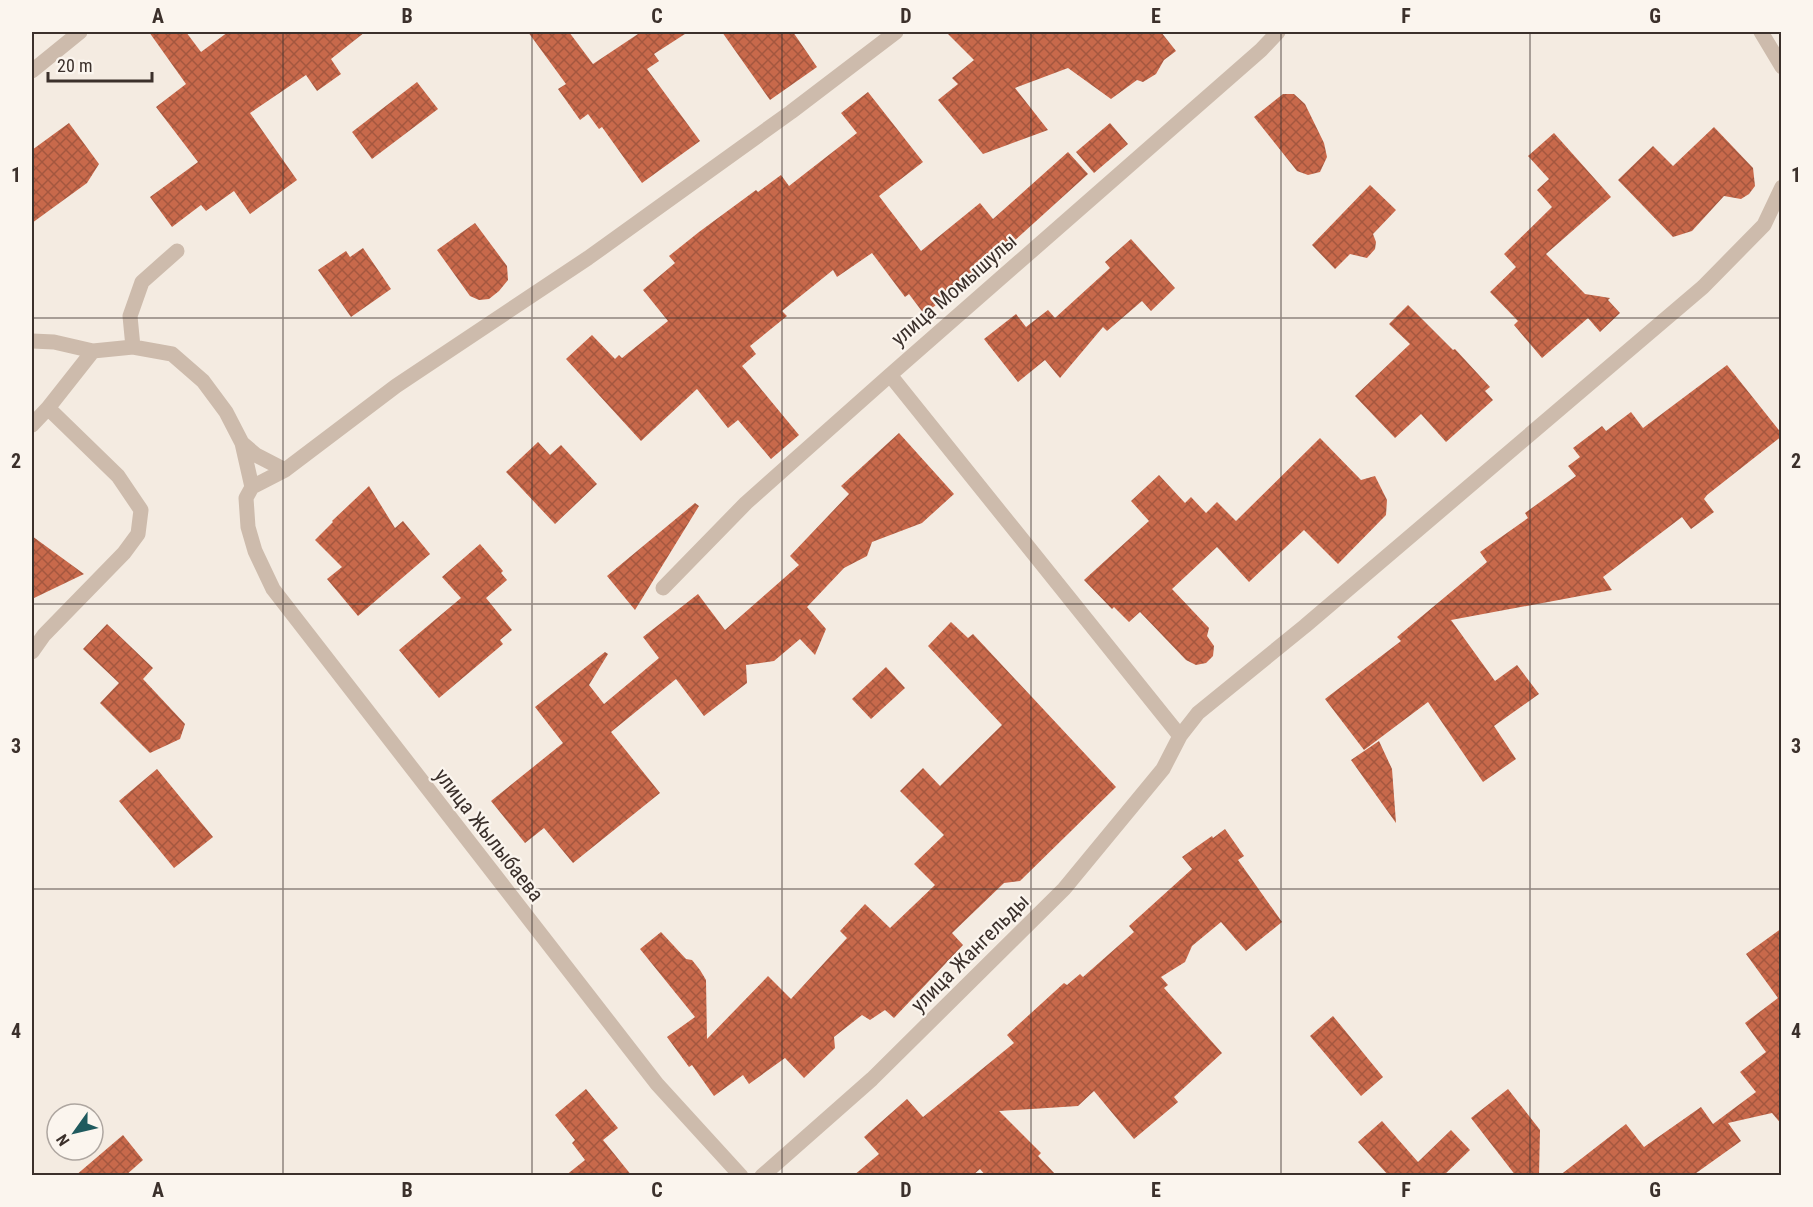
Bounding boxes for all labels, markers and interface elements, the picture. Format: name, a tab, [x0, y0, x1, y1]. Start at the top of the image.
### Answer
text: A	[152, 4, 164, 28]
text: B	[401, 4, 413, 28]
text: C	[651, 4, 663, 28]
text: D	[900, 4, 912, 28]
text: E	[1151, 4, 1161, 28]
text: F	[1401, 4, 1411, 28]
text: G	[1649, 4, 1661, 28]
scale bar	[48, 45, 152, 83]
text: 20 m	[57, 55, 92, 76]
text: 1	[11, 163, 21, 187]
text: 1	[1791, 163, 1801, 187]
street label: улица Момышулы	[887, 229, 1021, 351]
text: 2	[11, 449, 21, 473]
text: 2	[1791, 449, 1801, 473]
text: 3	[11, 734, 21, 758]
text: 3	[1791, 734, 1801, 758]
street label: улица Жылыбаева	[430, 764, 548, 906]
street label: улица Жангельды	[906, 889, 1034, 1017]
text: 4	[11, 1019, 21, 1043]
text: 4	[1791, 1019, 1801, 1043]
north arrow	[45, 1102, 105, 1162]
text: N	[52, 1131, 74, 1149]
text: A	[152, 1178, 164, 1202]
text: B	[401, 1178, 413, 1202]
text: C	[651, 1178, 663, 1202]
text: D	[900, 1178, 912, 1202]
text: E	[1151, 1178, 1161, 1202]
text: F	[1401, 1178, 1411, 1202]
text: G	[1649, 1178, 1661, 1202]

